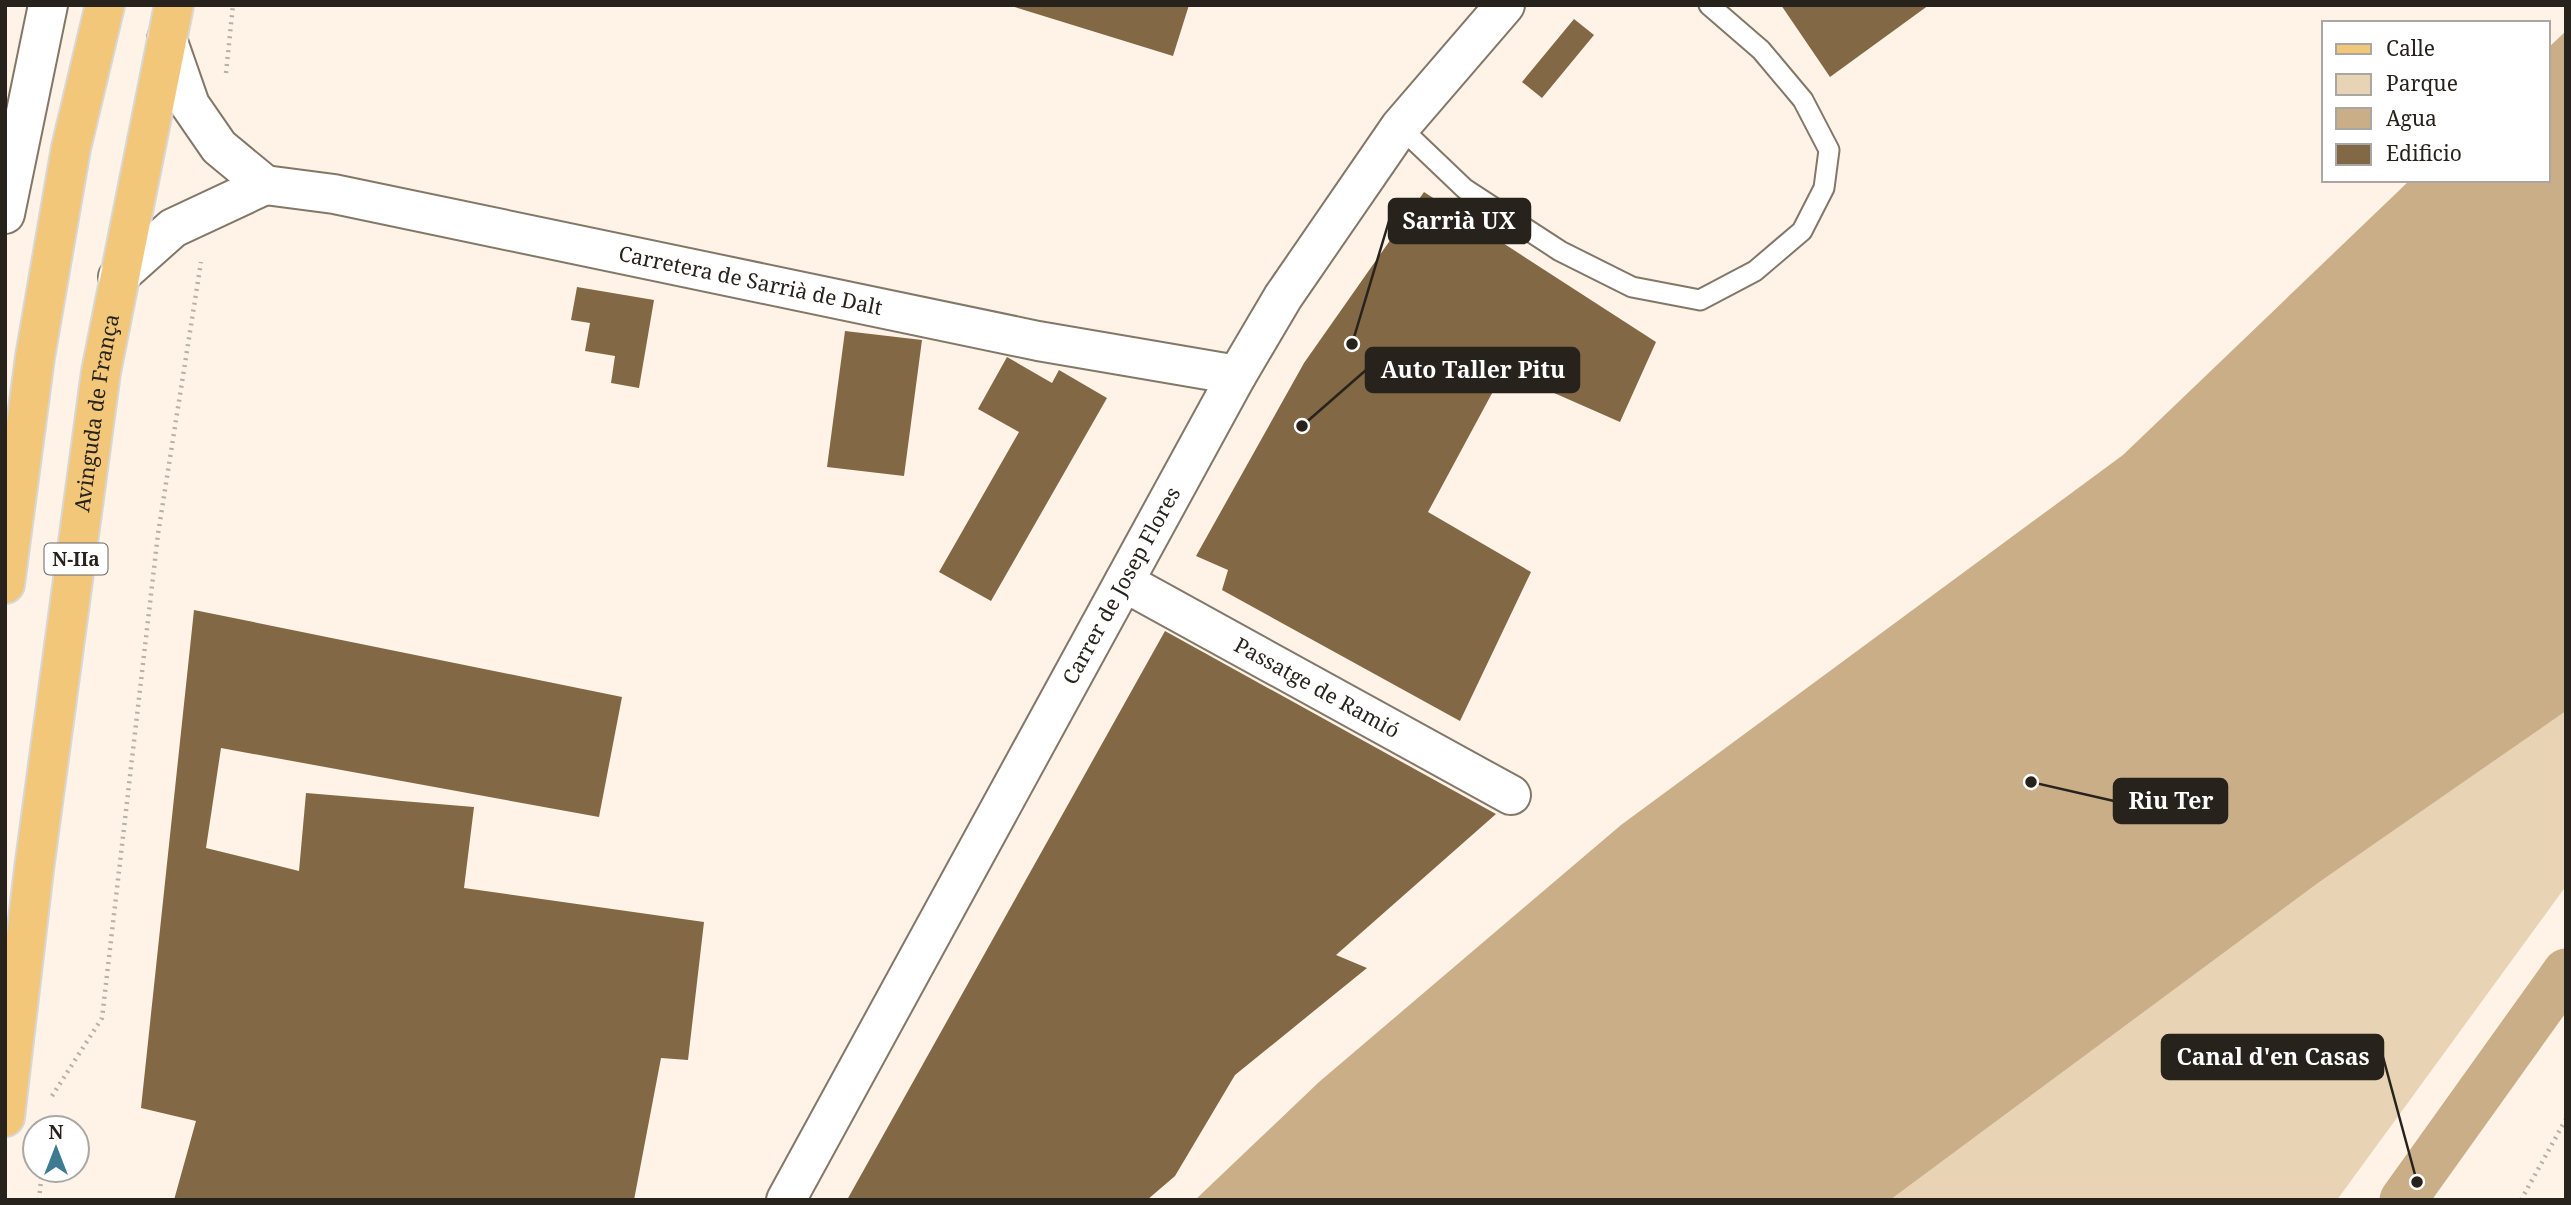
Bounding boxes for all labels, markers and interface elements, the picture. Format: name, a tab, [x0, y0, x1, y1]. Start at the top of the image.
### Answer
legend	[2322, 21, 2550, 182]
text: Calle	[2386, 34, 2435, 62]
text: Parque	[2386, 69, 2458, 97]
text: Agua	[2386, 104, 2437, 132]
text: Edificio	[2386, 139, 2462, 167]
callout: Sarrià UX	[1389, 199, 1530, 243]
text: Sarrià UX	[1402, 204, 1516, 236]
street label: Carretera de Sarrià de Dalt	[616, 239, 885, 321]
street label: Avinguda de França	[67, 311, 125, 514]
callout: Auto Taller Pitu	[1366, 348, 1579, 392]
text: Auto Taller Pitu	[1381, 353, 1565, 385]
street label: Carrer de Josep Flores	[1056, 482, 1186, 689]
road number: N-IIa	[44, 544, 108, 574]
street label: Passatge de Ramió	[1230, 630, 1405, 744]
callout: Riu Ter	[2114, 779, 2227, 823]
text: Riu Ter	[2128, 784, 2214, 816]
callout: Canal d'en Casas	[2162, 1035, 2383, 1079]
text: Canal d'en Casas	[2176, 1040, 2370, 1072]
north arrow	[21, 1114, 91, 1184]
text: N	[49, 1119, 64, 1145]

